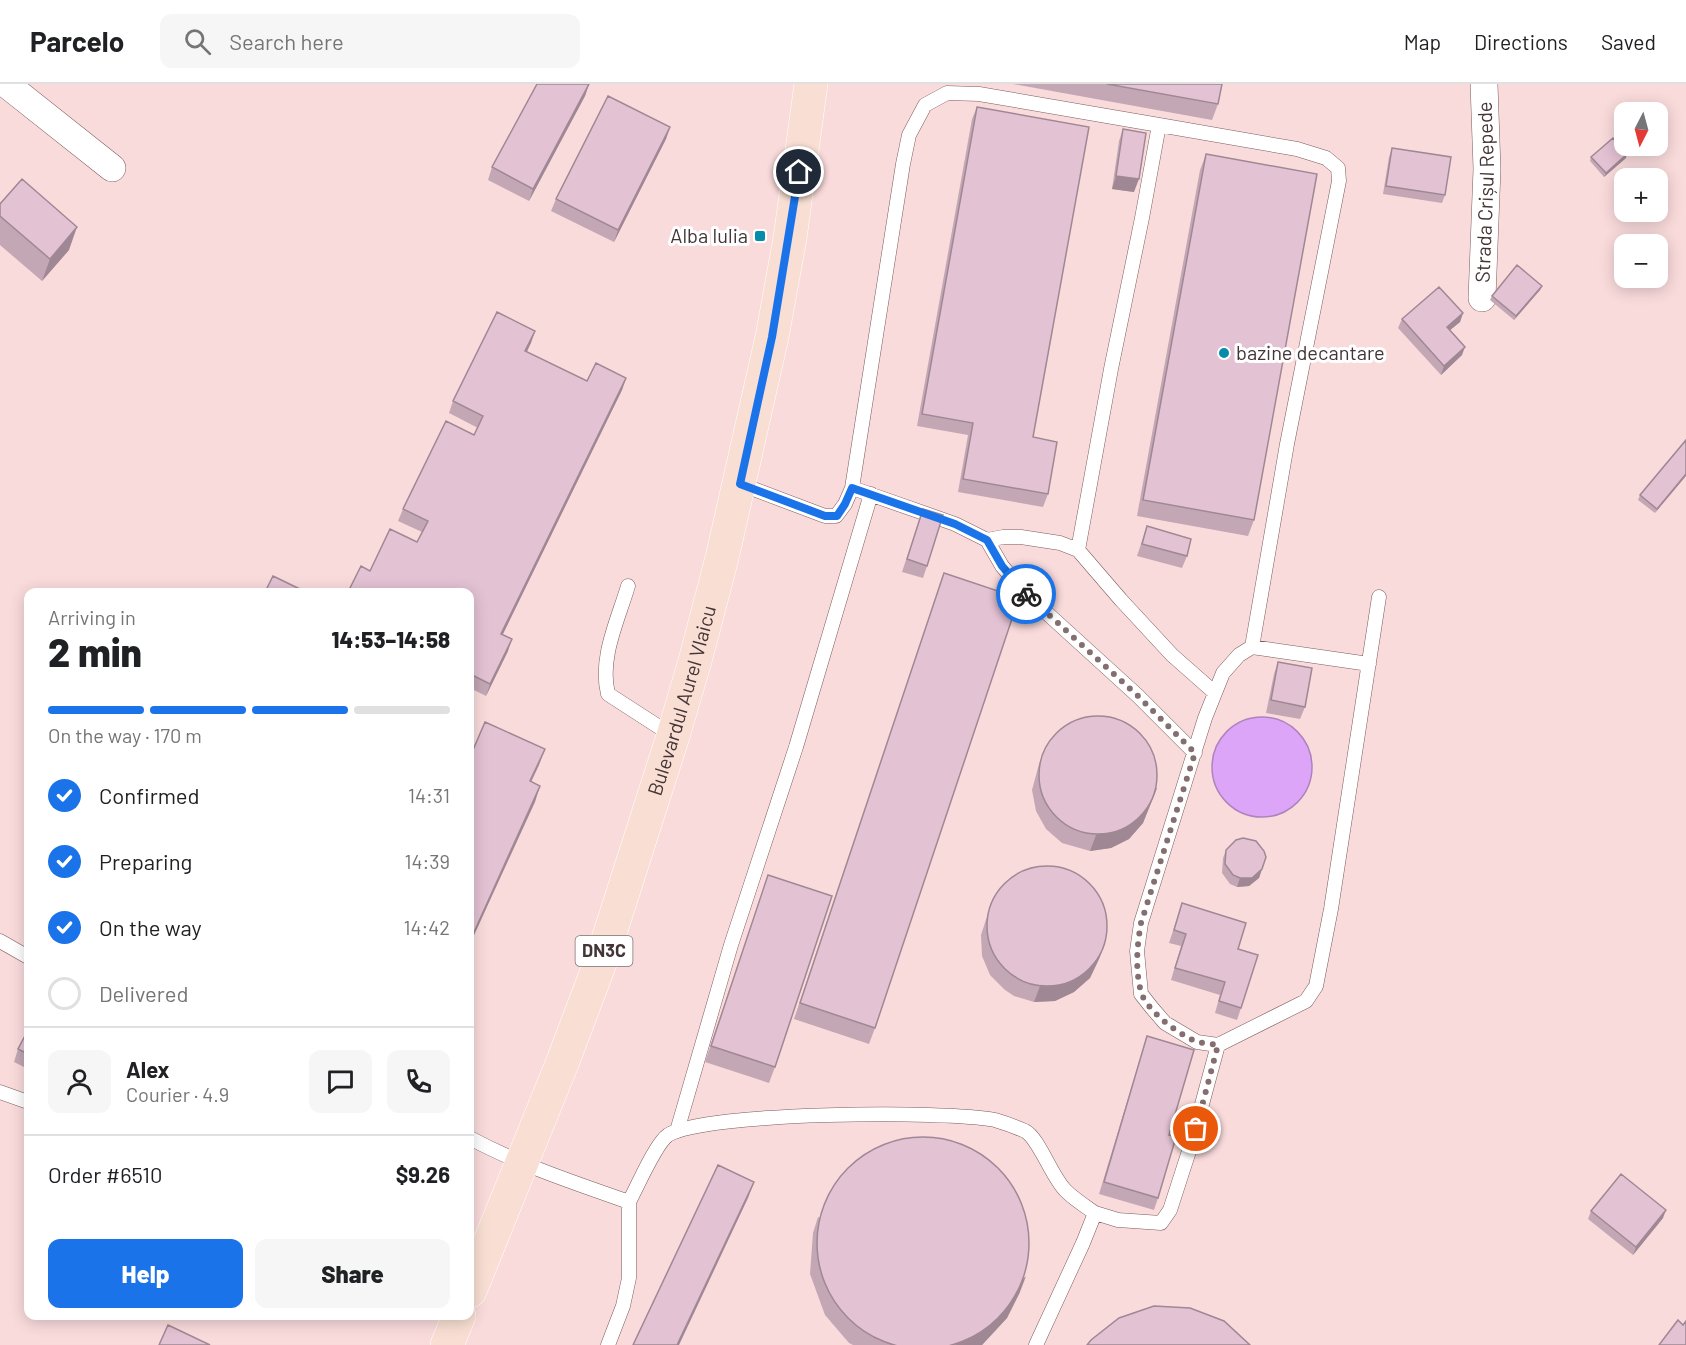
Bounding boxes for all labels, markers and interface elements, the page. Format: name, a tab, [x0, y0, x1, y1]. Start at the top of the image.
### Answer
search box	[160, 14, 580, 68]
text: Parcelo	[30, 24, 124, 58]
icon: search	[181, 25, 214, 58]
text: Search here	[229, 28, 344, 54]
text: Map	[1404, 29, 1441, 54]
text: Directions	[1474, 29, 1568, 54]
text: Saved	[1601, 29, 1656, 54]
street label: Strada Crișul Repede	[1470, 101, 1498, 283]
north arrow	[1614, 102, 1668, 156]
map controls	[1614, 102, 1668, 288]
pin	[773, 146, 824, 197]
icon: home	[782, 155, 815, 188]
button: +	[1614, 168, 1668, 222]
place label: Alba Iulia	[670, 223, 748, 247]
marker: Alba Iulia	[753, 229, 767, 243]
button: −	[1614, 234, 1668, 288]
place label: bazine decantare	[1236, 340, 1385, 364]
marker: bazine decantare	[1217, 346, 1231, 360]
courier	[996, 564, 1056, 624]
icon: bike	[1010, 578, 1043, 611]
street label: Bulevardul Aurel Vlaicu	[642, 602, 720, 798]
text: Arriving in	[48, 605, 136, 629]
text: 14:53–14:58	[332, 626, 450, 652]
text: 2 min	[48, 628, 142, 675]
text: On the way · 170 m	[48, 723, 202, 747]
icon: check	[48, 779, 81, 812]
text: Confirmed	[99, 782, 199, 808]
text: 14:31	[408, 783, 450, 807]
icon: check	[48, 845, 81, 878]
text: Preparing	[99, 848, 192, 874]
text: 14:39	[404, 849, 450, 873]
icon: check	[48, 911, 81, 944]
text: On the way	[99, 914, 202, 940]
text: 14:42	[403, 915, 450, 939]
road number: DN3C	[576, 936, 632, 966]
text: Delivered	[99, 980, 188, 1006]
button: person	[48, 1050, 111, 1113]
button: chat	[309, 1050, 372, 1113]
button: phone	[387, 1050, 450, 1113]
text: Alex	[126, 1056, 169, 1082]
text: Courier · 4.9	[126, 1082, 229, 1106]
pin	[1170, 1103, 1221, 1154]
icon: bag	[1179, 1112, 1212, 1145]
text: Order #6510	[48, 1161, 162, 1187]
text: $9.26	[396, 1161, 450, 1187]
button: Help	[48, 1239, 243, 1308]
button: Share	[255, 1239, 450, 1308]

